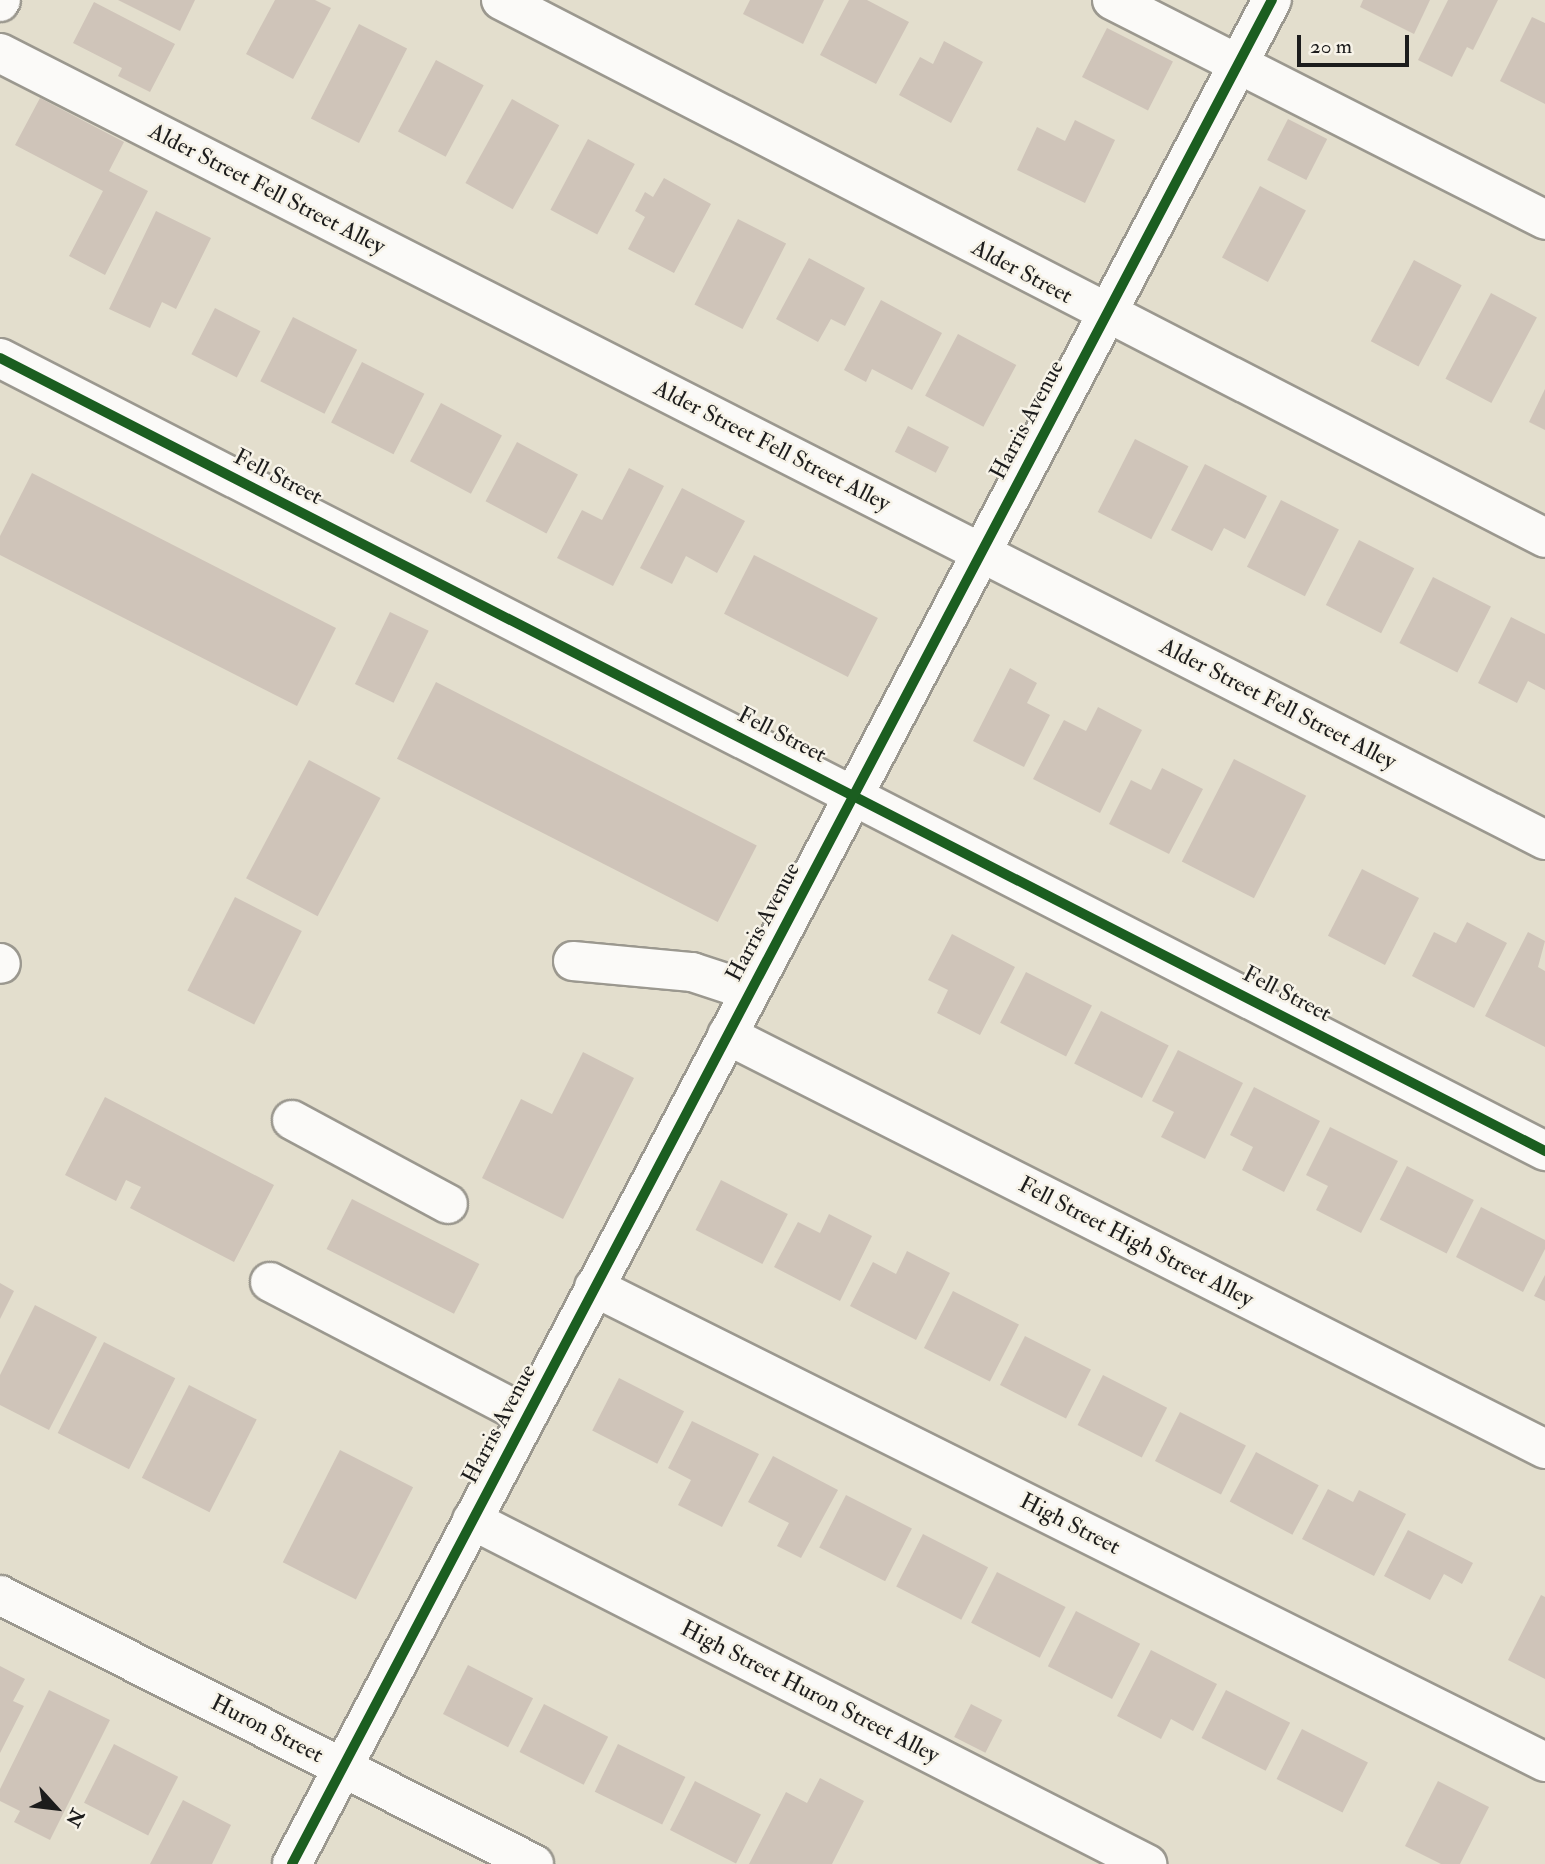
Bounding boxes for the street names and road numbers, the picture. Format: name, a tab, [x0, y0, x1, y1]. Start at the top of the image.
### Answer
street label: Alder Street Fell Street Alley	[144, 117, 390, 261]
street label: Alder Street	[967, 234, 1077, 310]
street label: Harris Avenue	[984, 356, 1070, 484]
street label: Alder Street Fell Street Alley	[649, 374, 895, 518]
street label: Fell Street	[229, 443, 327, 511]
street label: Alder Street Fell Street Alley	[1155, 632, 1401, 776]
street label: Fell Street	[733, 701, 831, 769]
street label: Harris Avenue	[720, 858, 806, 986]
street label: Fell Street	[1238, 960, 1336, 1028]
street label: Fell Street High Street Alley	[1014, 1171, 1258, 1313]
street label: Harris Avenue	[456, 1360, 542, 1488]
street label: High Street	[1015, 1487, 1125, 1561]
street label: High Street Huron Street Alley	[676, 1615, 944, 1769]
street label: Huron Street	[206, 1689, 328, 1769]

